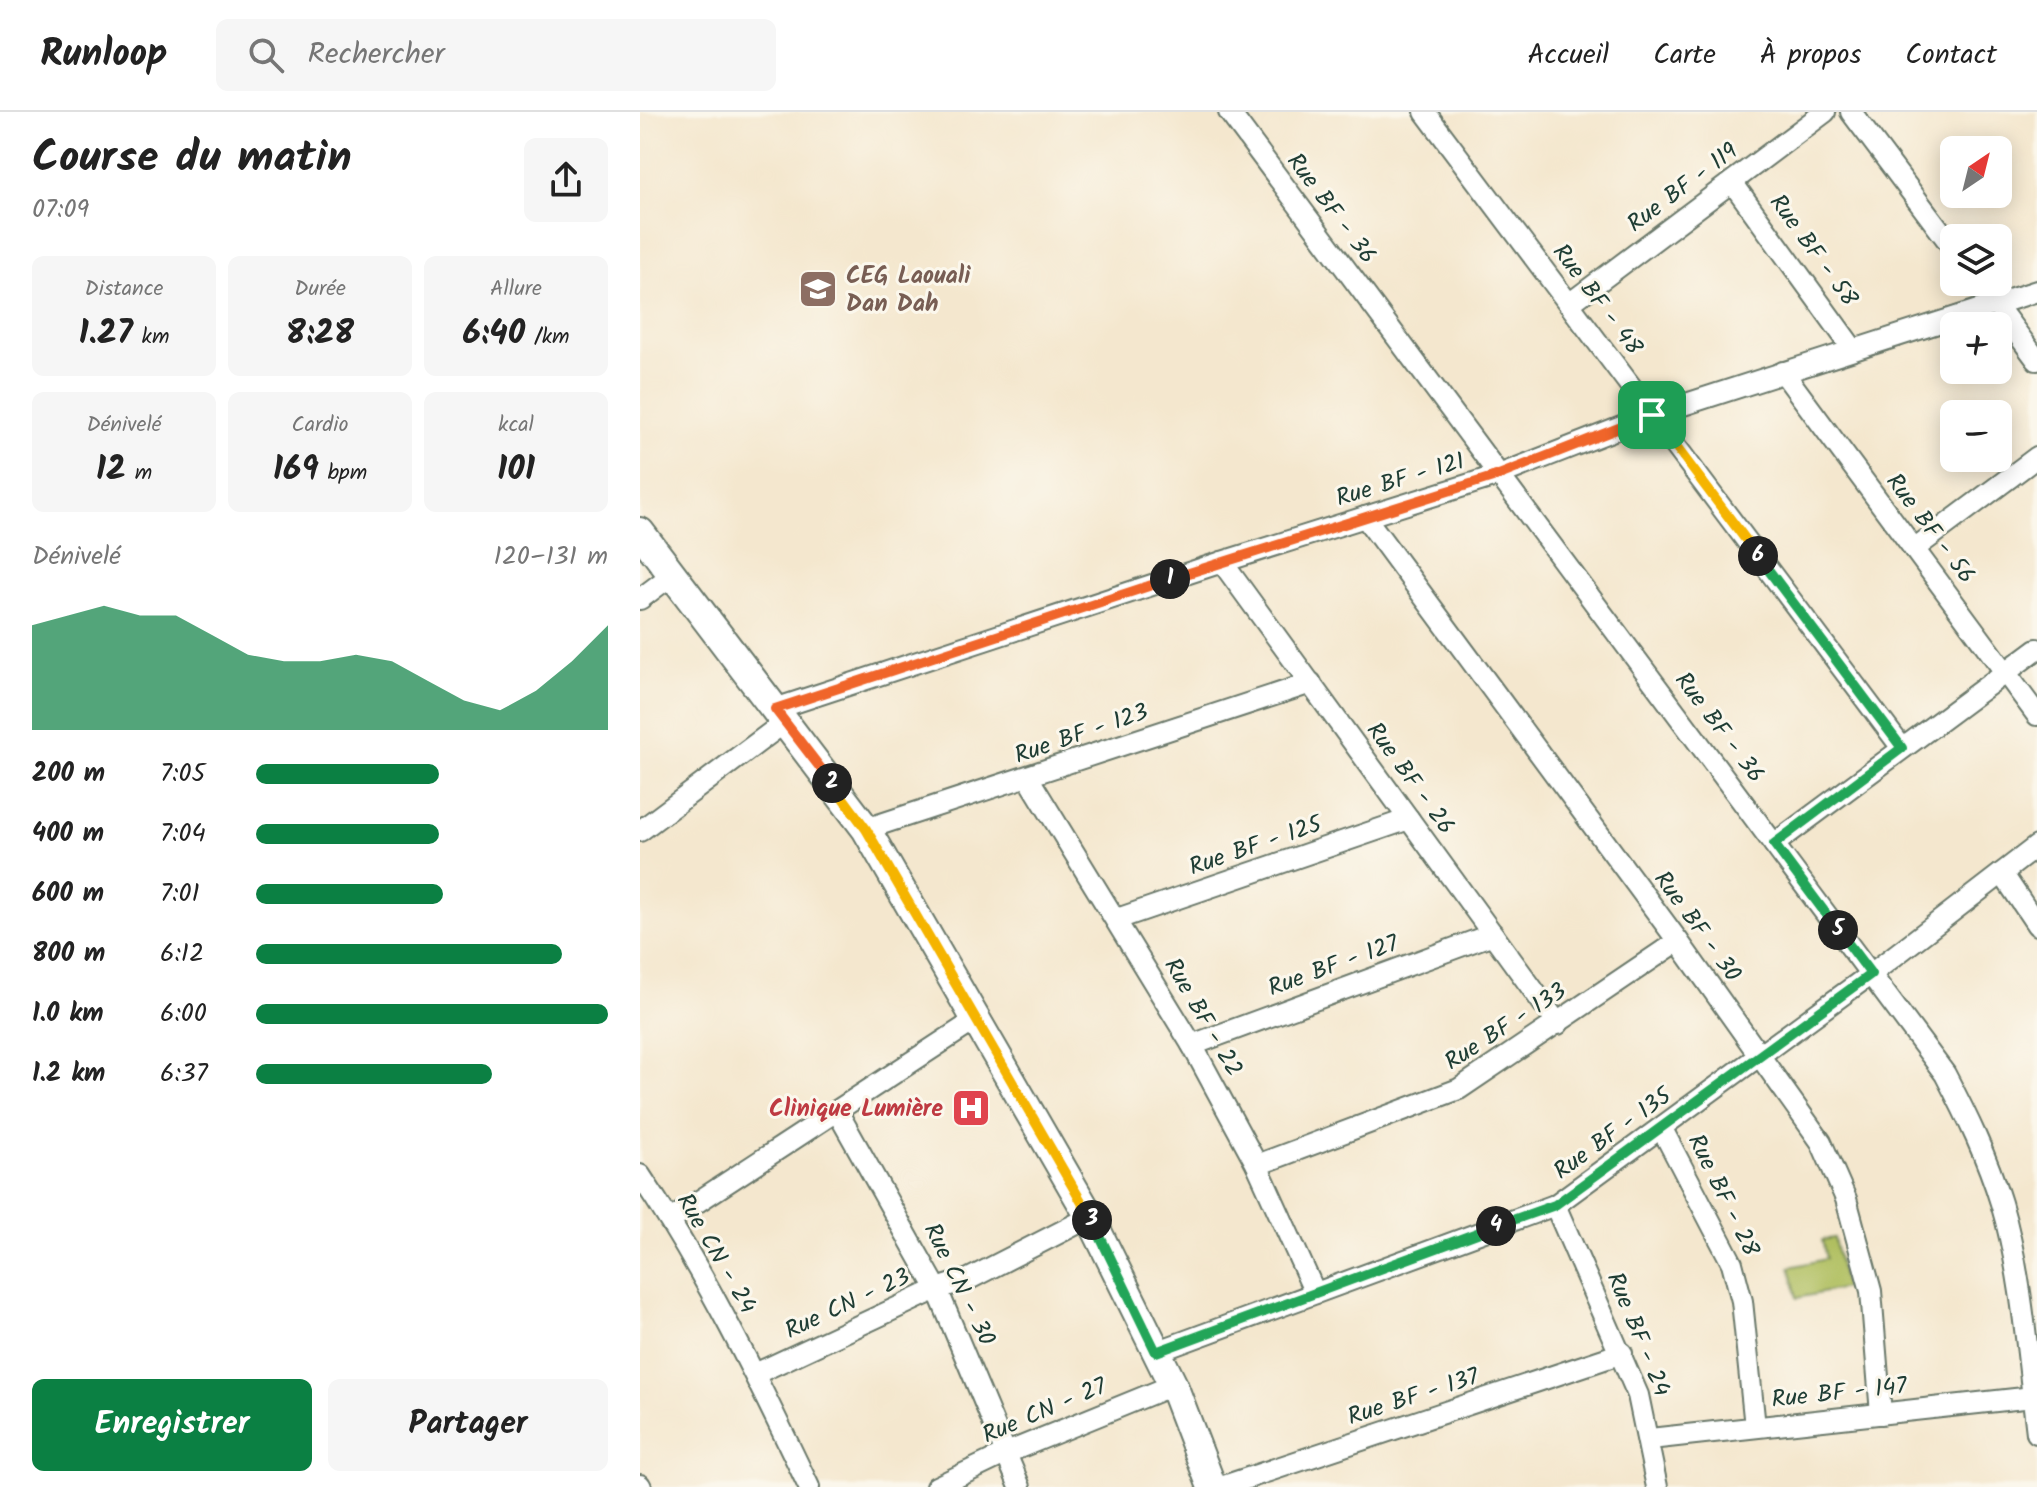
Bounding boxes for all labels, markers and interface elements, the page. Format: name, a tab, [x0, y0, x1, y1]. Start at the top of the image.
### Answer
search box	[216, 19, 776, 91]
text: Runloop	[40, 25, 168, 85]
text: Rechercher	[308, 31, 444, 79]
icon: search	[244, 33, 288, 77]
text: Accueil	[1528, 33, 1609, 78]
text: Carte	[1653, 33, 1716, 78]
text: À propos	[1760, 33, 1861, 78]
text: Contact	[1905, 33, 1997, 78]
text: Course du matin	[32, 124, 352, 194]
street label: Rue BF - 119	[1619, 133, 1747, 243]
north arrow	[1940, 136, 2012, 208]
map controls	[1940, 136, 2012, 472]
button: share	[524, 138, 608, 222]
street label: Rue BF - 36	[1276, 145, 1386, 273]
street label: Rue BF - 58	[1758, 186, 1868, 316]
text: 07:09	[32, 189, 89, 231]
button: layers	[1940, 224, 2012, 296]
street label: Rue BF - 48	[1542, 236, 1652, 365]
place label: CEG Laouali Dan Dah	[846, 257, 971, 324]
school or university icon: CEG Laouali Dan Dah	[797, 268, 839, 310]
text: Distance	[84, 272, 164, 307]
text: Durée	[294, 272, 346, 307]
text: Allure	[490, 272, 542, 307]
text: 1.27	[79, 307, 133, 361]
text: 8:28	[286, 307, 354, 361]
text: 6:40	[462, 307, 525, 361]
button: +	[1940, 312, 2012, 384]
text: km	[133, 320, 169, 355]
text: /km	[525, 320, 570, 355]
pin	[1618, 381, 1686, 449]
icon: arrive	[1630, 393, 1674, 437]
button: −	[1940, 400, 2012, 472]
text: Dénivelé	[87, 408, 162, 443]
text: Cardio	[292, 408, 348, 443]
text: kcal	[498, 408, 534, 443]
street label: Rue BF - 121	[1331, 442, 1470, 519]
text: 12	[96, 443, 126, 497]
text: 169	[273, 443, 319, 497]
text: 101	[497, 443, 535, 497]
text: m	[126, 456, 152, 491]
text: bpm	[319, 456, 367, 491]
street label: Rue BF - 56	[1875, 465, 1985, 593]
text: Dénivelé	[32, 536, 121, 578]
text: 120–131 m	[494, 536, 608, 578]
pin: 6	[1738, 536, 1778, 576]
text: 6	[1752, 538, 1764, 573]
pin: 1	[1150, 559, 1190, 599]
text: 1	[1167, 561, 1173, 596]
street label: Rue BF - 36	[1664, 664, 1774, 792]
street label: Rue BF - 123	[1009, 693, 1154, 776]
street label: Rue BF - 26	[1355, 714, 1464, 843]
text: 200 m	[32, 753, 105, 795]
text: 7:05	[160, 753, 205, 795]
pin: 2	[812, 763, 852, 803]
text: 2	[826, 765, 838, 800]
street label: Rue BF - 125	[1184, 805, 1329, 887]
text: 400 m	[32, 813, 104, 855]
text: 7:04	[160, 813, 206, 855]
street label: Rue BF - 30	[1643, 863, 1751, 991]
text: 600 m	[32, 873, 104, 915]
text: 7:01	[160, 873, 200, 915]
pin: 5	[1818, 910, 1858, 950]
text: 5	[1832, 912, 1844, 947]
street label: Rue BF - 127	[1263, 924, 1405, 1008]
text: 800 m	[32, 933, 105, 975]
text: 6:12	[160, 933, 204, 975]
street label: Rue BF - 22	[1153, 951, 1253, 1085]
street label: Rue BF - 133	[1437, 973, 1575, 1081]
text: 1.0 km	[32, 993, 103, 1035]
text: 6:00	[160, 993, 207, 1035]
text: 1.2 km	[32, 1053, 105, 1095]
text: 6:37	[160, 1053, 208, 1095]
street label: Rue BF - 135	[1546, 1077, 1682, 1191]
hospital icon: Clinique Lumière	[950, 1087, 992, 1129]
place label: Clinique Lumière	[769, 1090, 943, 1129]
street label: Rue BF - 28	[1676, 1128, 1769, 1264]
street label: Rue CN - 24	[665, 1186, 766, 1322]
pin: 3	[1072, 1200, 1112, 1240]
text: 3	[1086, 1202, 1098, 1237]
pin: 4	[1476, 1206, 1516, 1246]
text: 4	[1490, 1208, 1502, 1243]
street label: Rue CN - 30	[912, 1217, 1005, 1353]
street label: Rue CN - 23	[778, 1258, 917, 1350]
street label: Rue BF - 24	[1595, 1266, 1680, 1403]
street label: Rue BF - 137	[1343, 1358, 1485, 1437]
street label: Rue CN - 27	[976, 1367, 1114, 1455]
street label: Rue BF - 147	[1770, 1367, 1910, 1420]
button: Enregistrer	[32, 1379, 312, 1471]
button: Partager	[328, 1379, 608, 1471]

